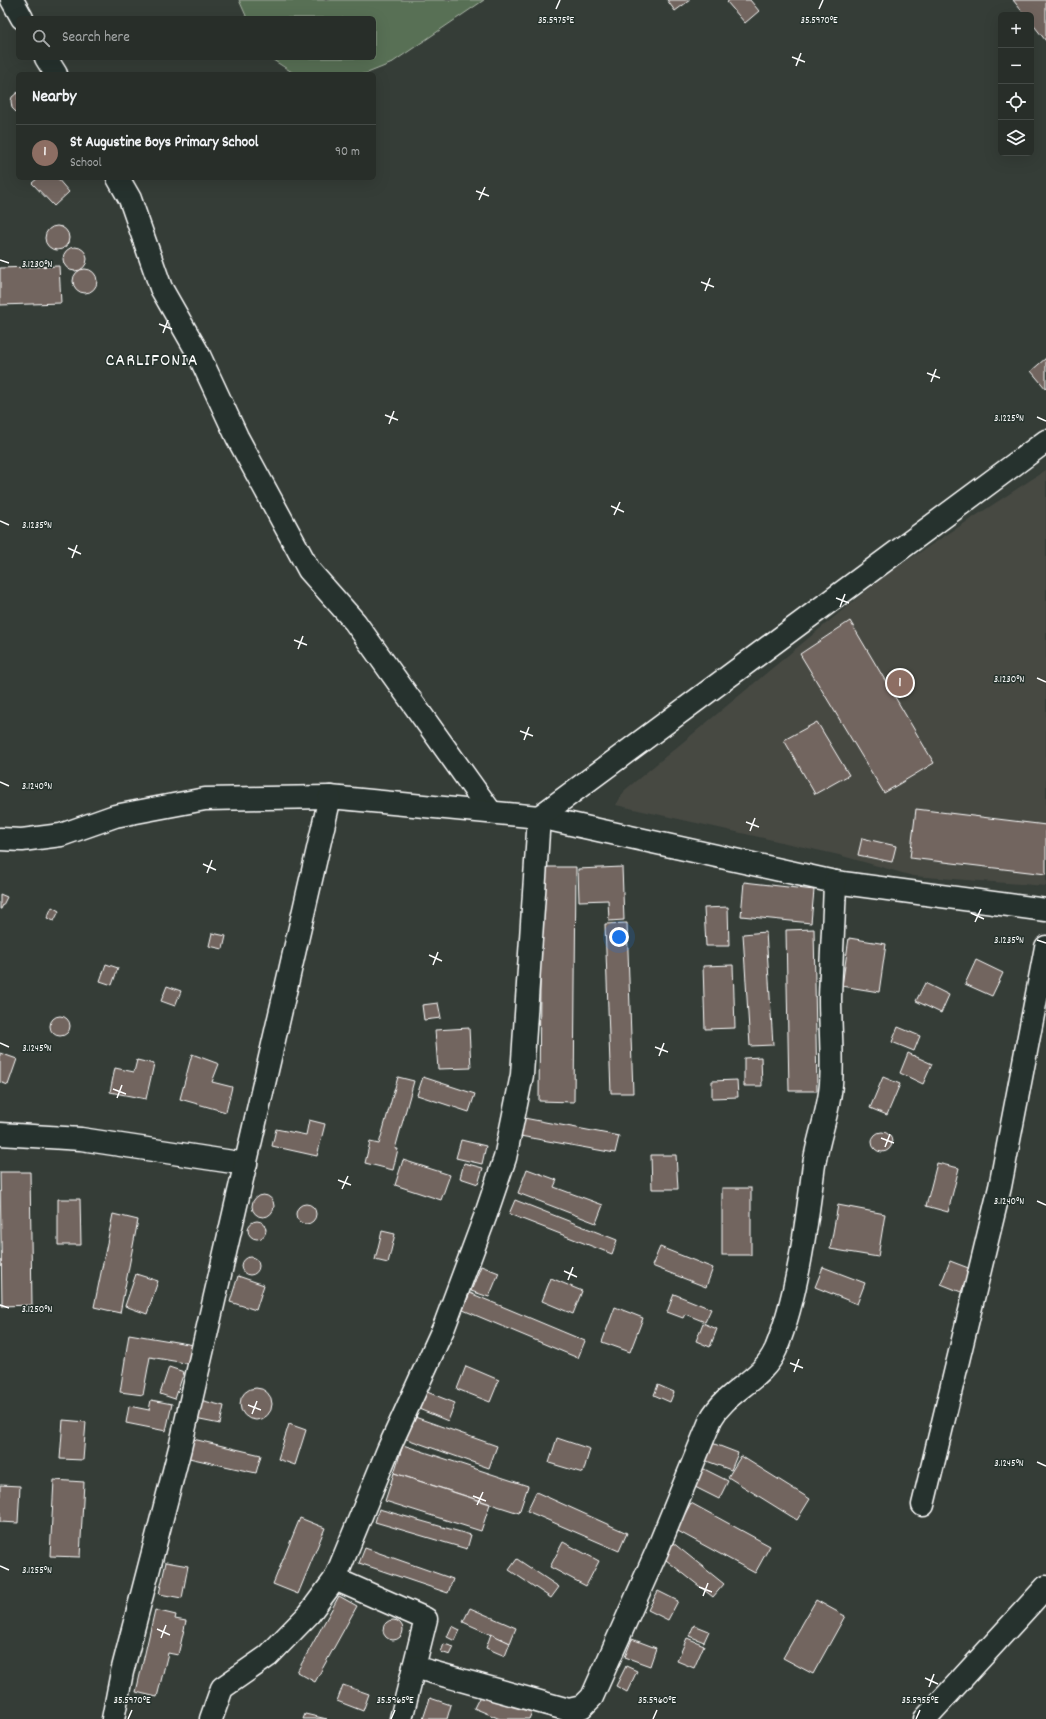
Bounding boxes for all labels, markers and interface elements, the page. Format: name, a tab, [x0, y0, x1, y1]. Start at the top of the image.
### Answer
map controls	[998, 12, 1034, 156]
button: +	[998, 12, 1034, 48]
text: 35.5975°E	[538, 14, 575, 28]
text: 35.5970°E	[801, 14, 838, 28]
search box	[16, 16, 376, 60]
icon: search	[30, 27, 52, 49]
text: Search here	[62, 27, 130, 49]
button: −	[998, 48, 1034, 84]
button: locate	[998, 84, 1034, 120]
text: Nearby	[32, 86, 76, 110]
button: layers	[998, 120, 1034, 156]
text: St Augustine Boys Primary School	[70, 132, 258, 154]
text: 1	[44, 143, 46, 162]
text: 90 m	[335, 143, 360, 162]
text: School	[70, 154, 102, 173]
text: 3.1230°N	[22, 258, 52, 272]
district label: CARLIFONIA	[105, 349, 199, 374]
text: 3.1225°N	[994, 412, 1024, 426]
text: 3.1235°N	[22, 519, 52, 533]
pin: 1	[887, 668, 913, 698]
text: 3.1230°N	[994, 673, 1024, 687]
text: 3.1240°N	[22, 780, 52, 794]
your location	[609, 927, 629, 947]
text: 3.1235°N	[994, 934, 1024, 948]
text: 3.1245°N	[22, 1042, 52, 1056]
text: 3.1240°N	[994, 1195, 1024, 1209]
text: 3.1250°N	[22, 1303, 53, 1317]
text: 3.1245°N	[994, 1457, 1024, 1471]
text: 3.1255°N	[22, 1564, 52, 1578]
text: 35.5970°E	[114, 1694, 151, 1708]
text: 35.5965°E	[376, 1694, 414, 1708]
text: 35.5960°E	[638, 1694, 676, 1708]
text: 35.5955°E	[902, 1694, 939, 1708]

